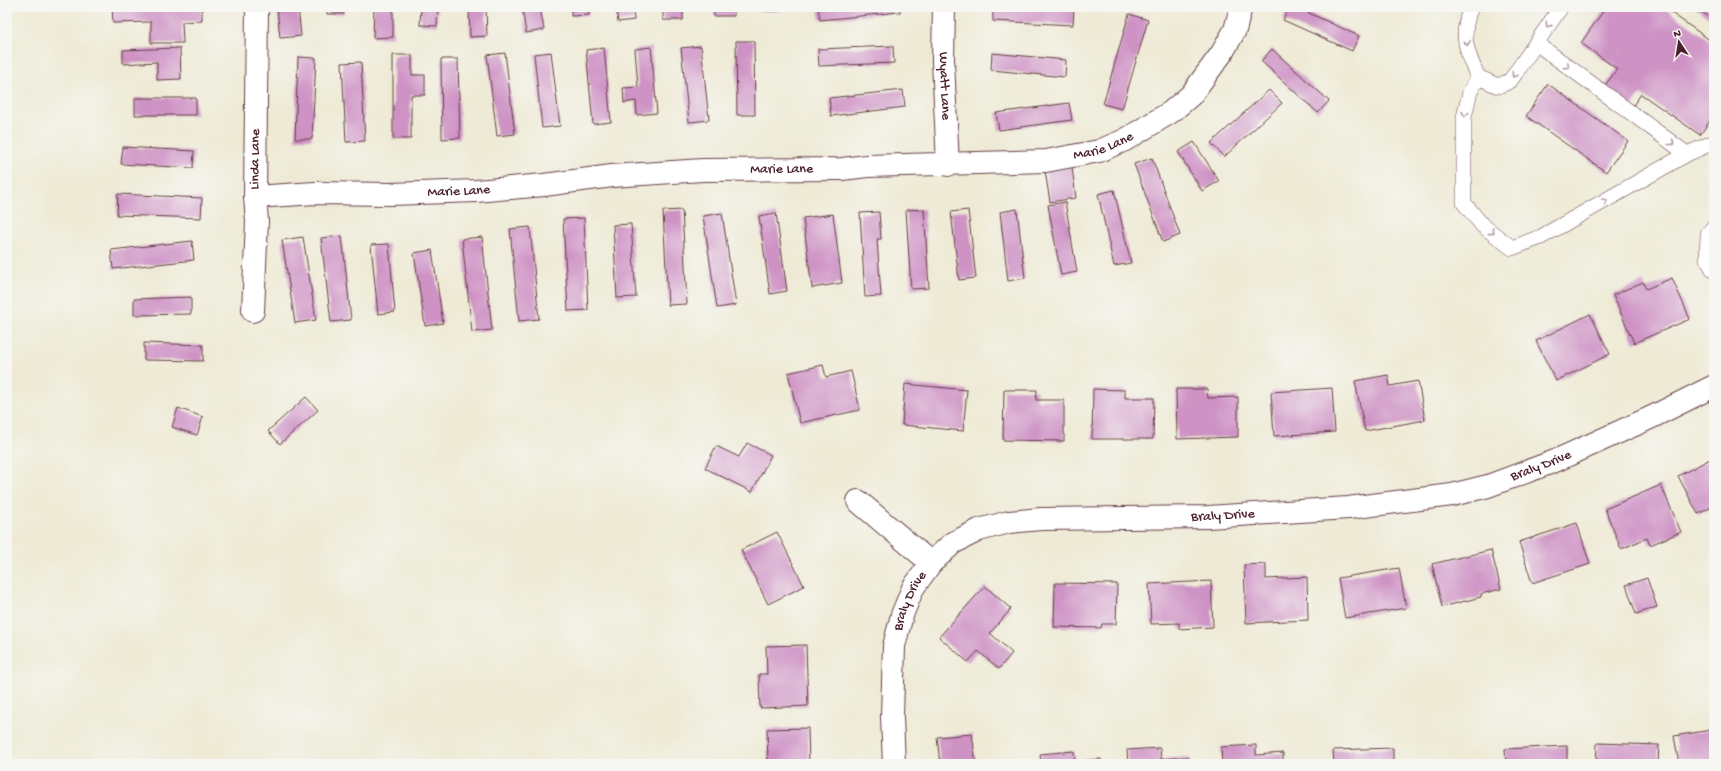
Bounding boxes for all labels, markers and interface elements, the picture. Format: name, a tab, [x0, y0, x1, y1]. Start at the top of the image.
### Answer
one-way arrow	[1546, 21, 1553, 28]
north arrow	[1659, 22, 1699, 62]
text: N	[1673, 28, 1682, 41]
one-way arrow	[1462, 40, 1471, 46]
street label: Wyatt Lane	[934, 52, 954, 121]
one-way arrow	[1563, 61, 1570, 68]
one-way arrow	[1511, 71, 1519, 78]
one-way arrow	[1461, 111, 1470, 117]
street label: Linda Lane	[247, 128, 264, 190]
street label: Marie Lane	[1072, 128, 1138, 164]
one-way arrow	[1668, 138, 1675, 145]
street label: Marie Lane	[750, 161, 814, 178]
street label: Marie Lane	[427, 181, 492, 201]
one-way arrow	[1601, 198, 1608, 205]
one-way arrow	[1487, 228, 1494, 235]
street label: Braly Drive	[1507, 446, 1575, 486]
street label: Braly Drive	[1190, 505, 1256, 526]
street label: Braly Drive	[890, 567, 931, 634]

